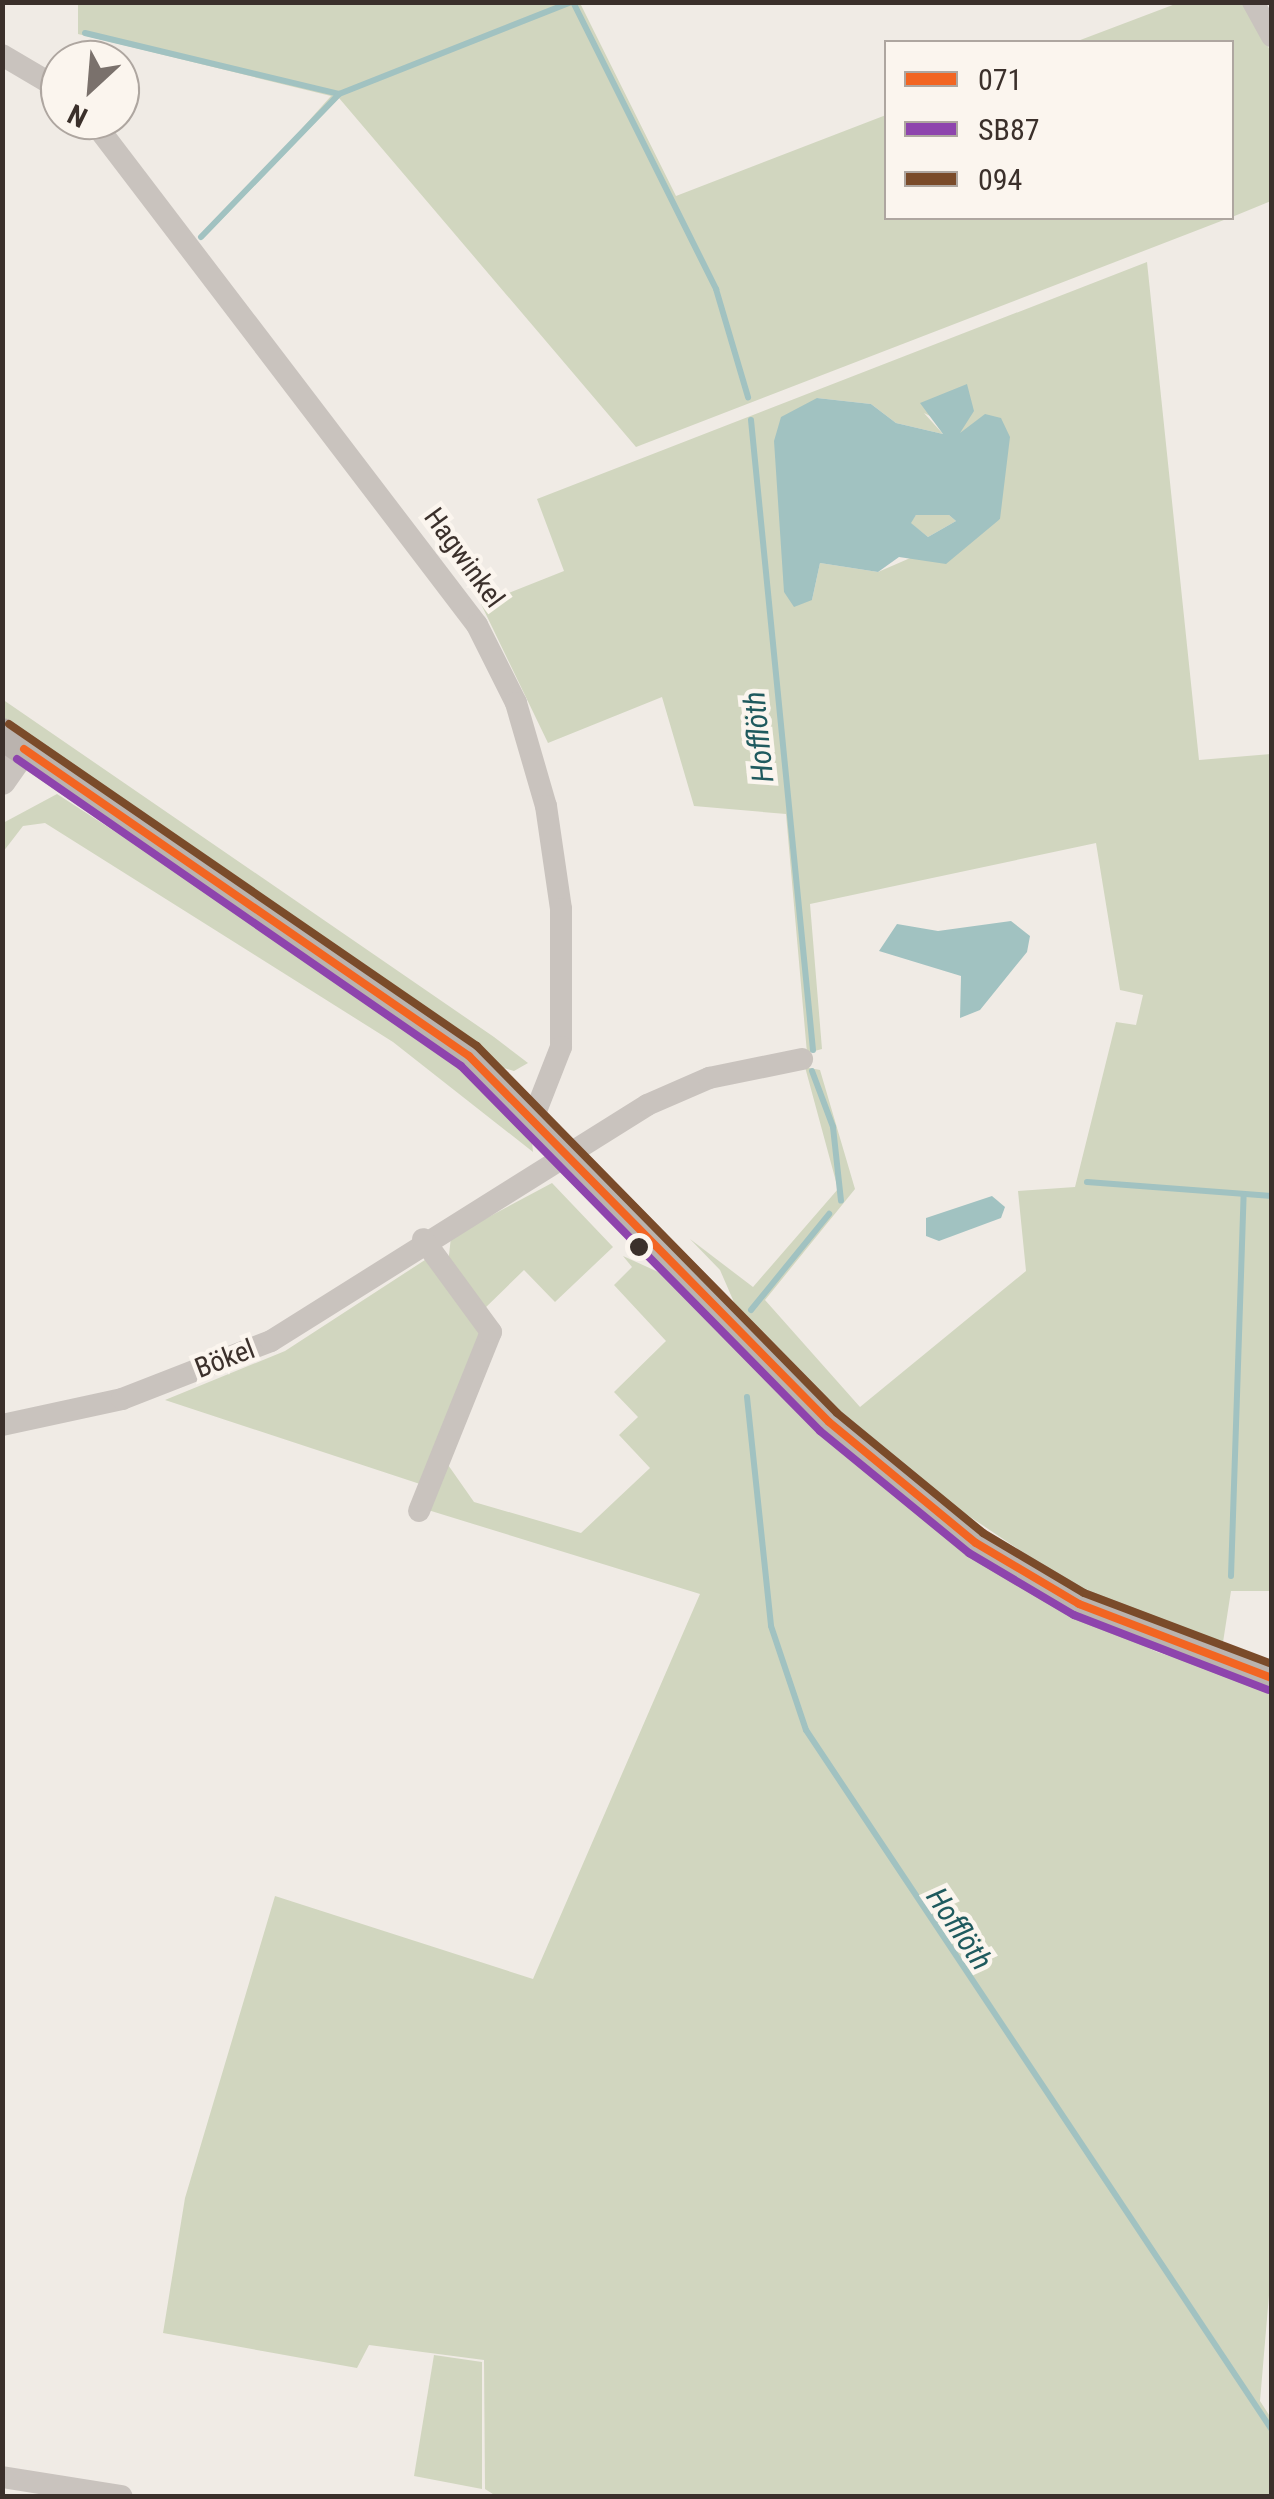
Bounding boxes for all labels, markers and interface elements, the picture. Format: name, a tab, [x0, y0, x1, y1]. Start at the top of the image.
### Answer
north arrow	[40, 40, 140, 140]
legend	[884, 40, 1234, 220]
text: 071	[978, 62, 1022, 97]
text: N	[63, 97, 92, 134]
text: SB87	[978, 112, 1040, 147]
text: 094	[978, 162, 1022, 197]
street label: Hagwinkel	[417, 502, 511, 614]
water label: Hofflöth	[736, 690, 782, 784]
unlabelled marker	[629, 1237, 649, 1257]
street label: Bökel	[190, 1332, 260, 1386]
water label: Hofflöth	[918, 1881, 1000, 1977]

